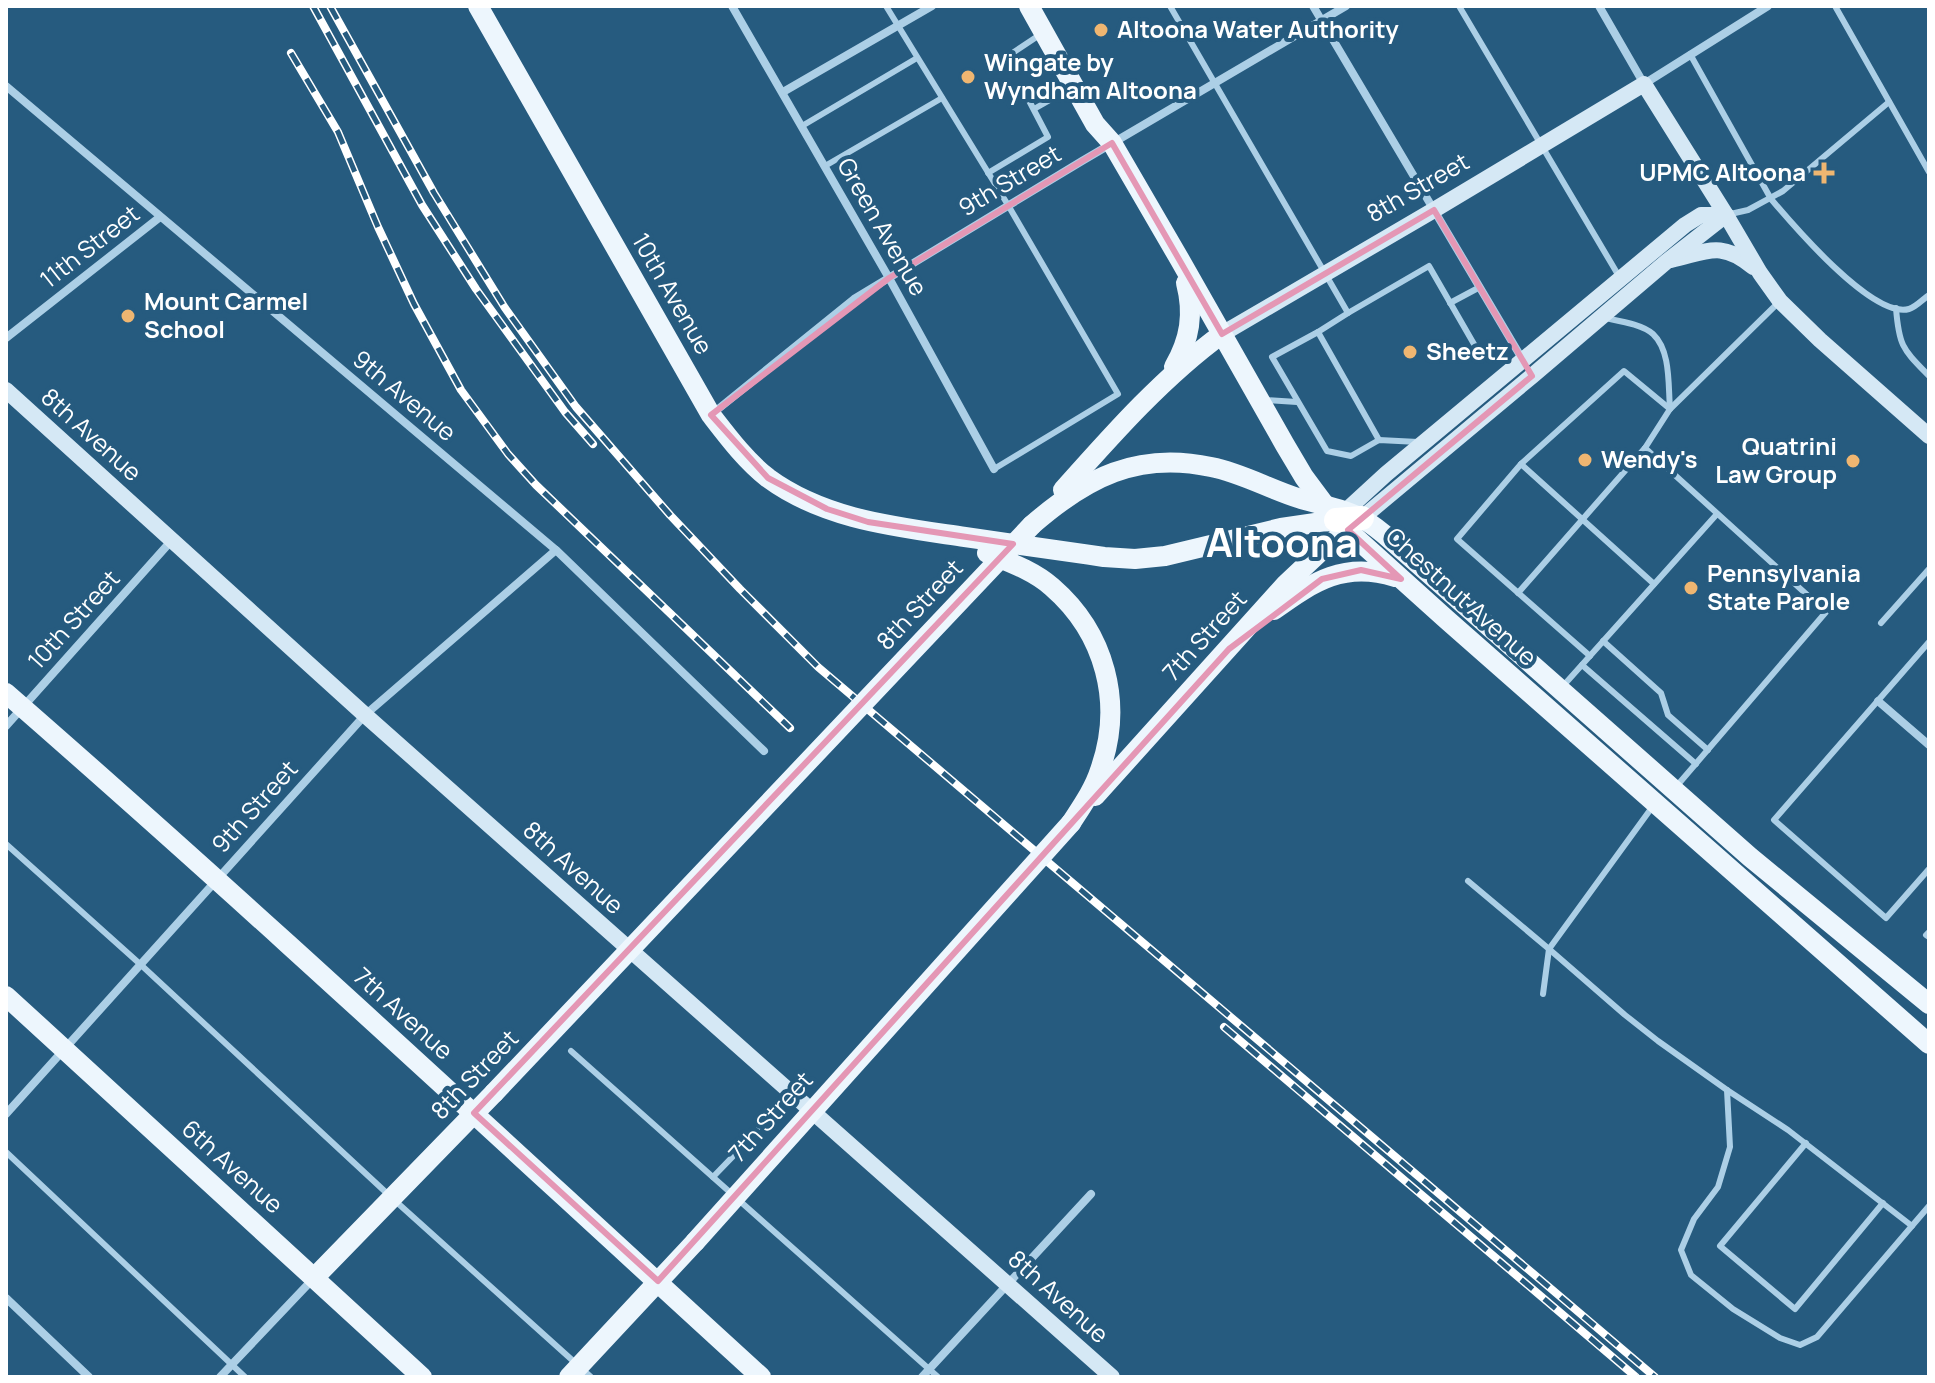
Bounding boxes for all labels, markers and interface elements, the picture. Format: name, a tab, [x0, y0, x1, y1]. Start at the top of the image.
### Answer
place label: Altoona Water Authority	[1117, 12, 1399, 45]
marker: Altoona Water Authority	[1092, 21, 1110, 39]
place label: Wingate by Wyndham Altoona	[984, 45, 1197, 106]
marker: Wingate by Wyndham Altoona	[959, 68, 977, 86]
street label: 9th Street	[952, 136, 1067, 223]
street label: 8th Street	[1360, 144, 1474, 229]
street label: Green Avenue	[830, 151, 936, 301]
place label: UPMC Altoona	[1639, 155, 1806, 188]
marker: UPMC Altoona	[1813, 162, 1835, 184]
street label: 11th Street	[32, 197, 146, 295]
street label: 10th Avenue	[625, 227, 721, 360]
place label: Mount Carmel School	[144, 284, 308, 345]
marker: Mount Carmel School	[119, 307, 137, 325]
place label: Sheetz	[1426, 334, 1509, 367]
street label: 9th Avenue	[346, 342, 464, 448]
marker: Sheetz	[1401, 343, 1419, 361]
street label: 8th Avenue	[35, 380, 149, 488]
place label: Quatrini Law Group	[1715, 429, 1837, 490]
place label: Wendy's	[1601, 442, 1697, 475]
marker: Wendy's	[1576, 451, 1594, 469]
marker: Quatrini Law Group	[1844, 452, 1862, 470]
district label: Altoona	[1206, 514, 1358, 569]
street label: Chestnut Avenue	[1379, 519, 1545, 673]
street label: 8th Street	[868, 551, 970, 657]
place label: Pennsylvania State Parole	[1707, 556, 1861, 617]
street label: 10th Street	[19, 562, 126, 676]
marker: Pennsylvania State Parole	[1682, 579, 1700, 597]
street label: 7th Street	[1154, 583, 1253, 687]
street label: 9th Street	[203, 753, 304, 859]
street label: 8th Avenue	[517, 813, 631, 921]
street label: 7th Avenue	[347, 960, 461, 1066]
street label: 8th Street	[423, 1022, 525, 1126]
street label: 7th Street	[720, 1064, 819, 1168]
street label: 6th Avenue	[175, 1112, 291, 1220]
street label: 8th Avenue	[1002, 1242, 1116, 1350]

